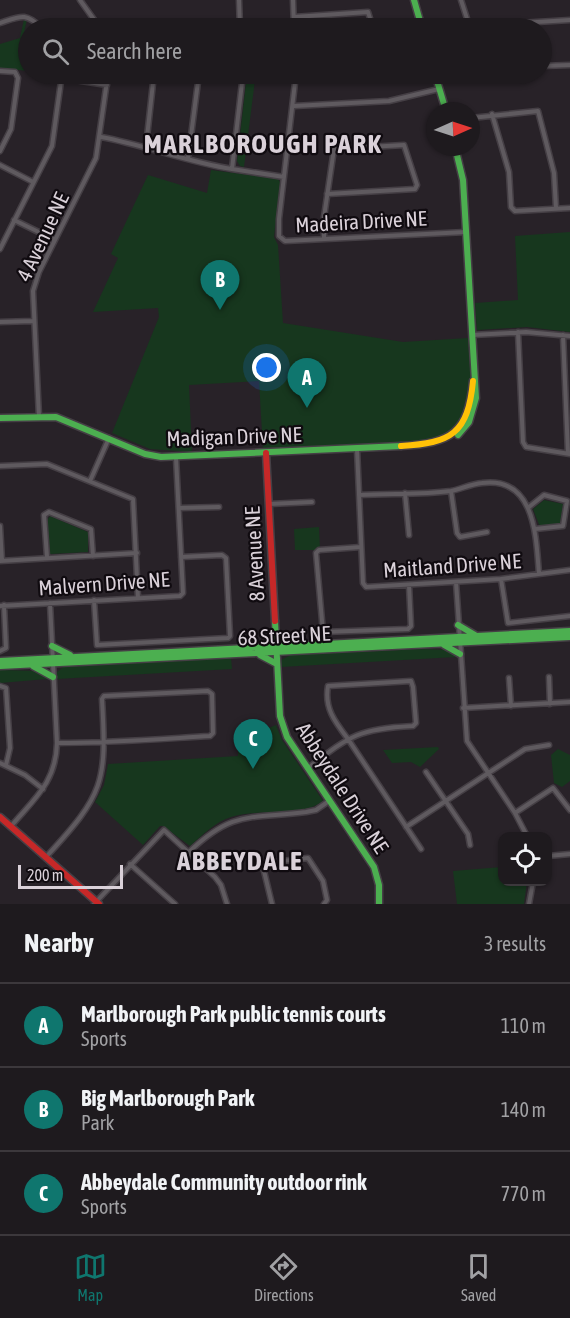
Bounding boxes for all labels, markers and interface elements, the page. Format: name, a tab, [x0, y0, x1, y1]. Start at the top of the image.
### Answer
search box	[18, 18, 552, 84]
icon: search	[39, 35, 72, 68]
text: Search here	[87, 38, 182, 64]
north arrow	[426, 102, 480, 156]
district label: MARLBOROUGH PARK	[144, 128, 382, 159]
street label: 4 Avenue NE	[11, 188, 73, 285]
street label: Madeira Drive NE	[295, 206, 427, 236]
pin: B	[200, 260, 240, 310]
your location	[252, 353, 281, 382]
pin: A	[288, 358, 326, 408]
street label: Madigan Drive NE	[166, 422, 302, 450]
street label: 8 Avenue NE	[240, 506, 268, 602]
street label: Maitland Drive NE	[382, 548, 522, 582]
street label: Malvern Drive NE	[38, 566, 170, 600]
street label: 68 Street NE	[237, 621, 331, 649]
street label: Abbeydale Drive NE	[292, 718, 394, 857]
pin: C	[234, 720, 272, 769]
map controls	[498, 832, 552, 886]
button: locate	[498, 832, 552, 886]
district label: ABBEYDALE	[176, 845, 303, 876]
scale bar	[18, 862, 123, 890]
text: 200 m	[27, 866, 63, 884]
text: Nearby	[24, 928, 94, 958]
text: 3 results	[484, 932, 546, 955]
text: Marlborough Park public tennis courts	[81, 1001, 386, 1027]
text: A	[39, 1014, 48, 1037]
text: 110 m	[501, 1014, 546, 1037]
text: Sports	[81, 1027, 127, 1050]
text: Big Marlborough Park	[81, 1085, 254, 1111]
text: B	[39, 1098, 48, 1121]
text: 140 m	[501, 1098, 546, 1121]
text: Park	[81, 1111, 114, 1134]
text: Abbeydale Community outdoor rink	[81, 1169, 367, 1195]
text: C	[39, 1182, 48, 1205]
text: 770 m	[501, 1182, 546, 1205]
text: Sports	[81, 1195, 127, 1218]
tab: Map	[74, 1250, 107, 1304]
tab: Directions	[254, 1250, 314, 1304]
tab: Saved	[461, 1250, 496, 1304]

